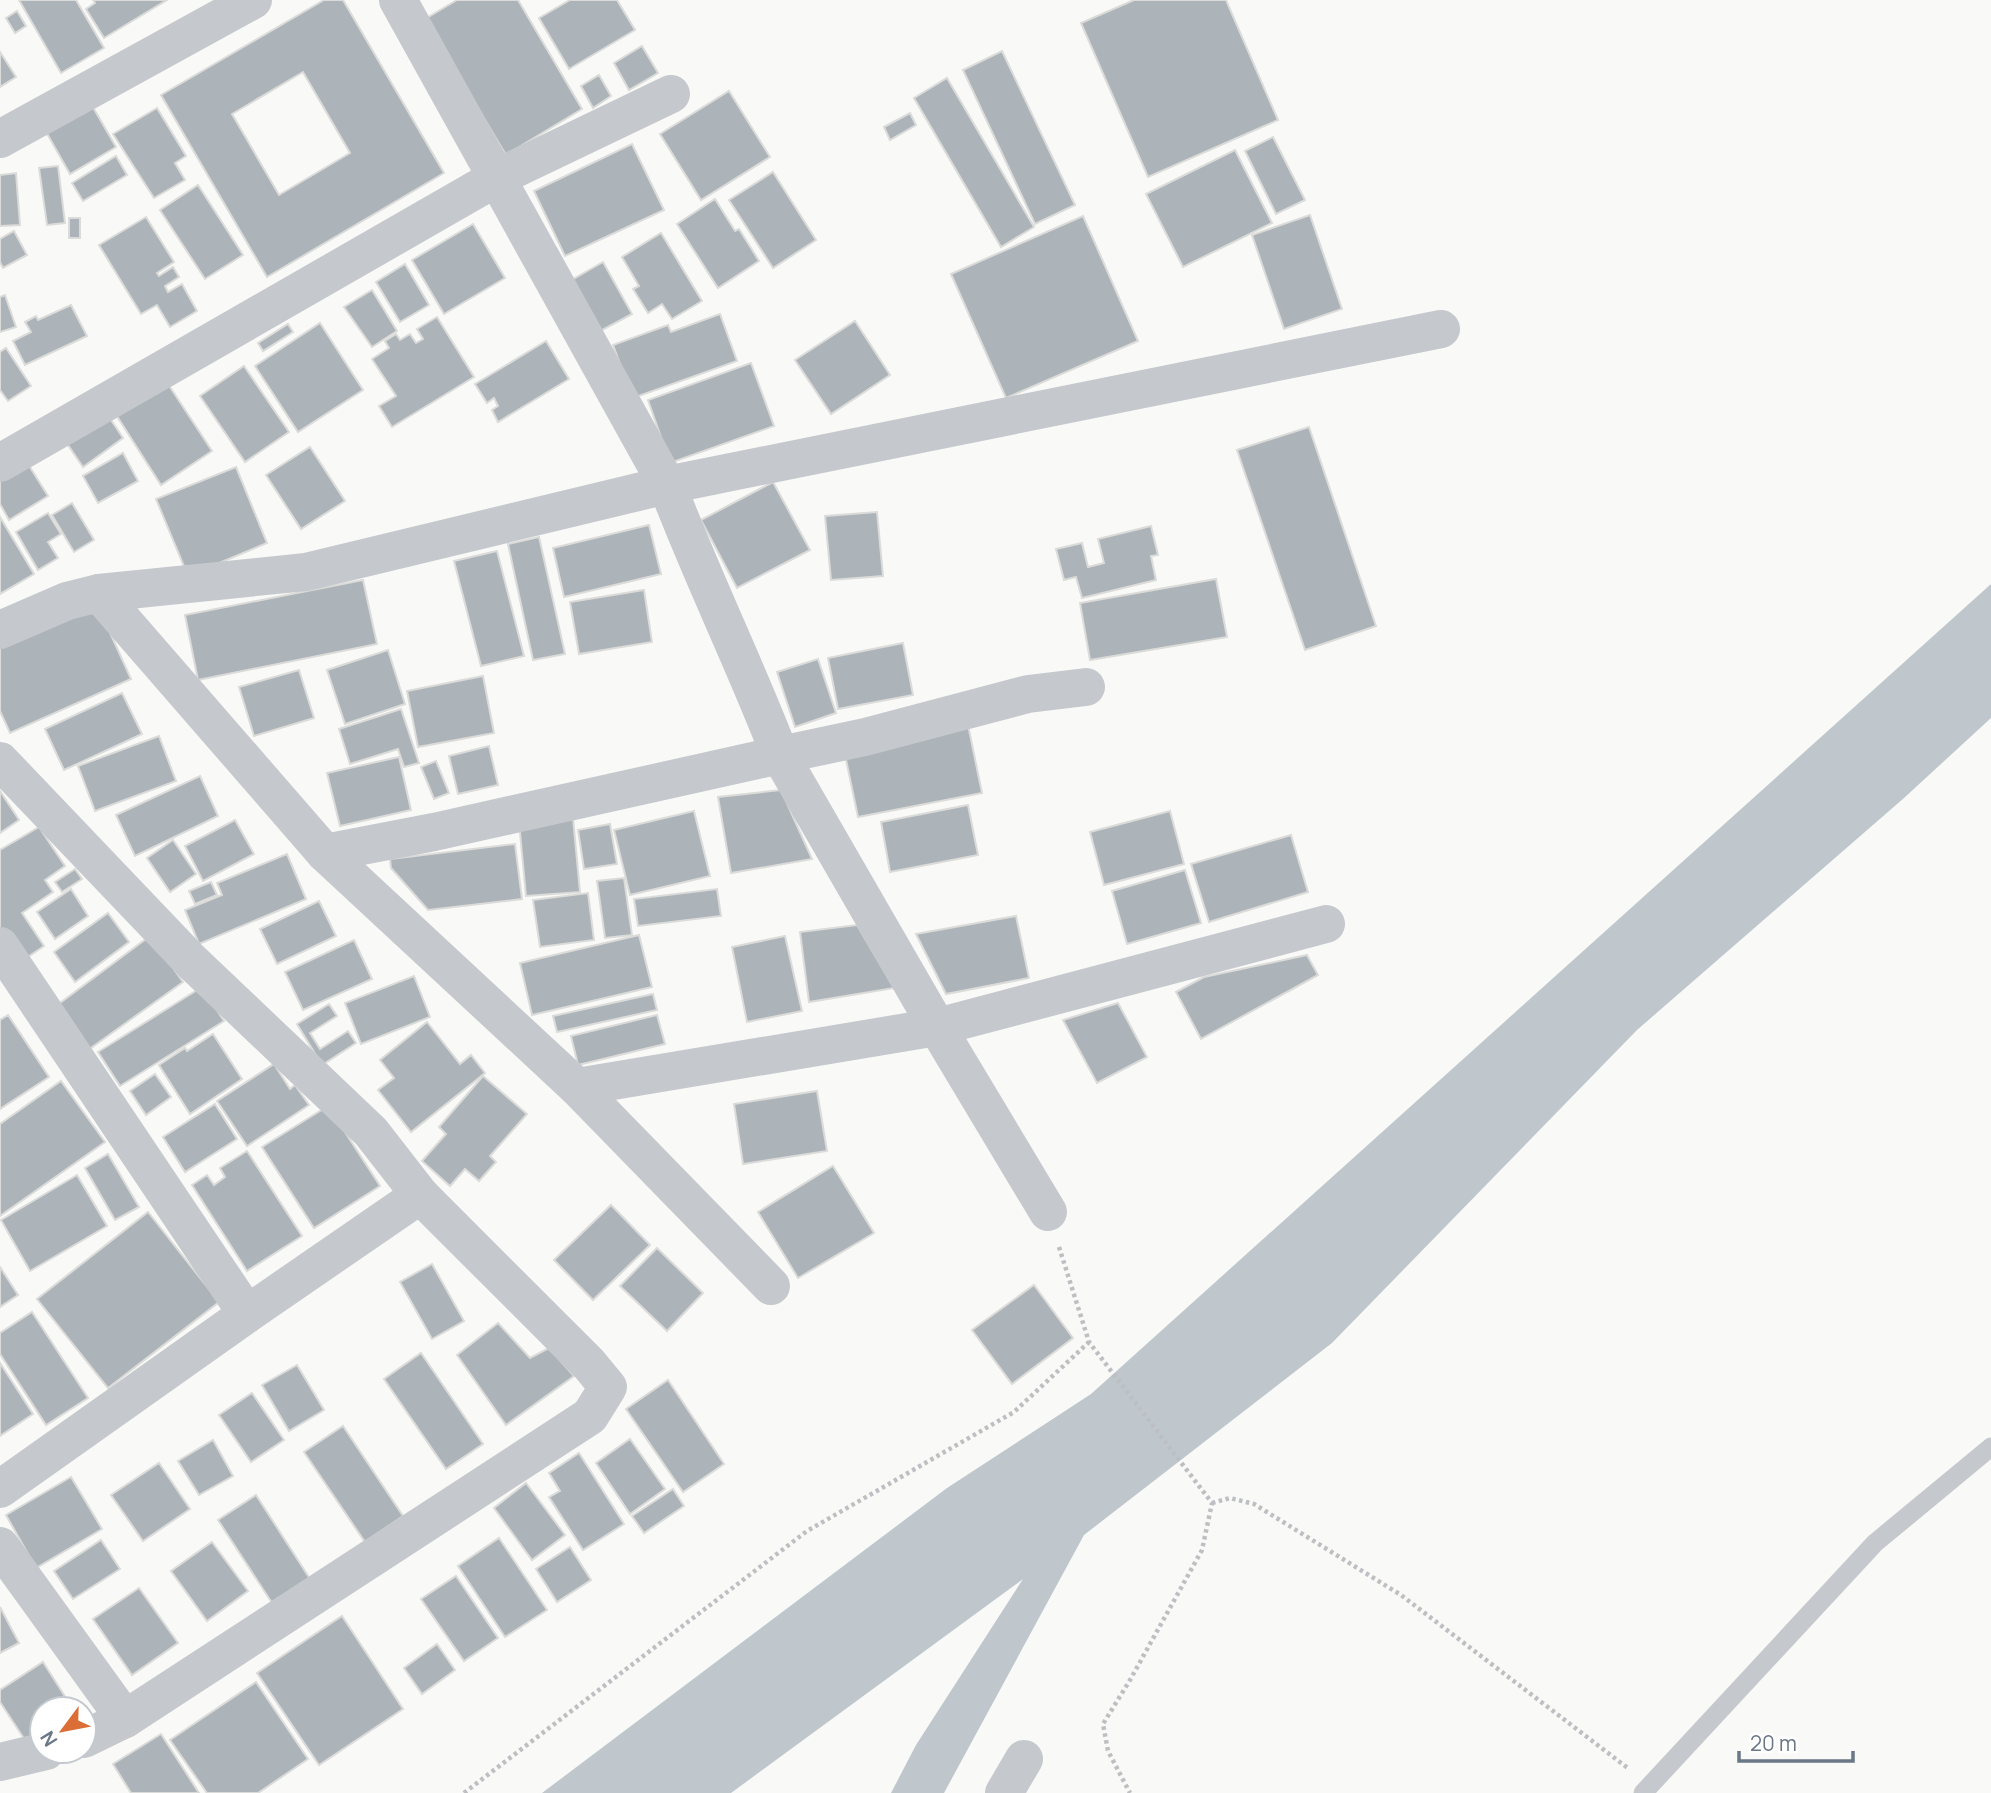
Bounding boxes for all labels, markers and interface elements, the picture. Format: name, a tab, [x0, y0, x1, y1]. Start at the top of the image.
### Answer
north arrow	[28, 1695, 98, 1765]
scale bar	[1739, 1720, 1853, 1764]
text: N	[34, 1726, 63, 1752]
text: 20 m	[1750, 1729, 1797, 1757]

